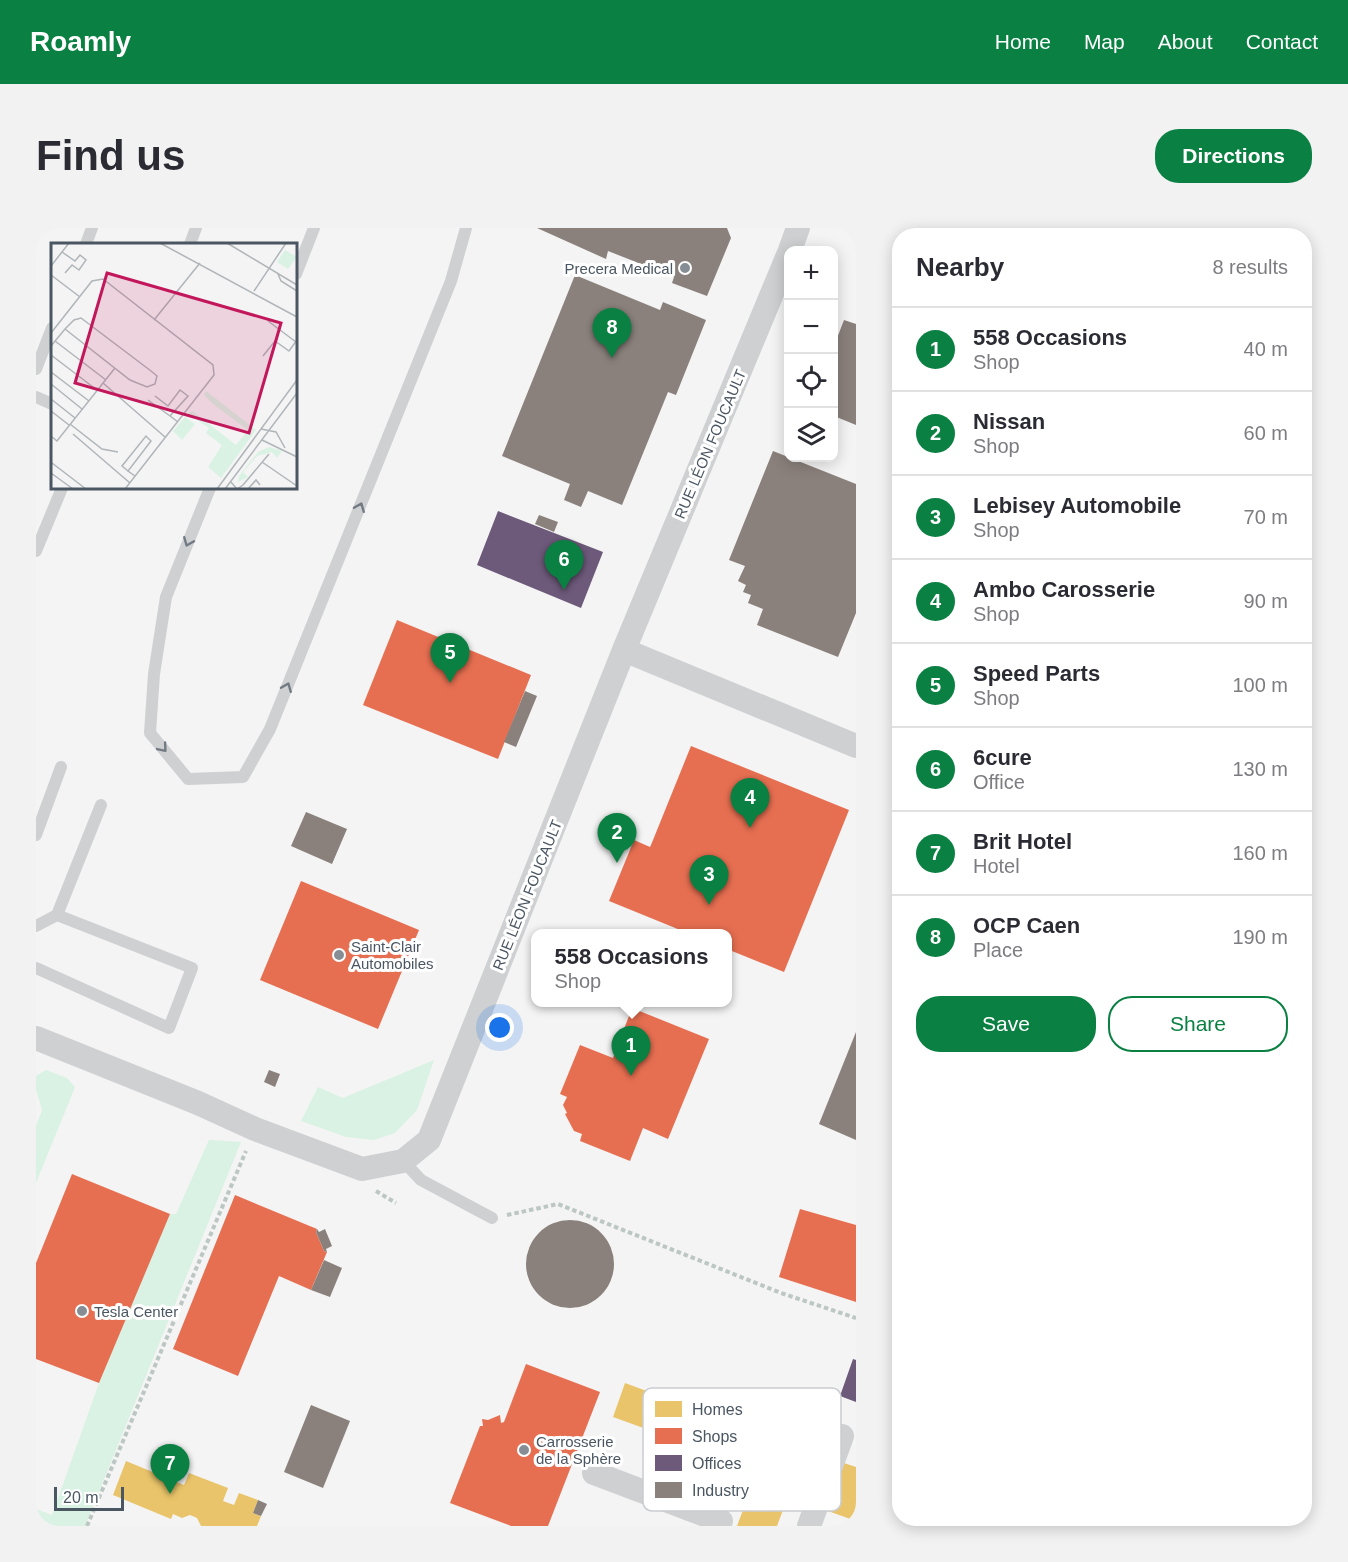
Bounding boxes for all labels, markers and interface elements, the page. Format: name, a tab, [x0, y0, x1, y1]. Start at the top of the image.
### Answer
text: Roamly	[30, 26, 131, 57]
text: Home	[995, 30, 1051, 53]
text: Map	[1084, 30, 1125, 53]
text: About	[1158, 30, 1213, 53]
text: Contact	[1246, 30, 1318, 53]
button: Directions	[1155, 129, 1312, 183]
text: Find us	[36, 132, 185, 179]
inset map	[51, 243, 297, 489]
map controls	[784, 246, 838, 462]
button: +	[784, 246, 838, 300]
text: Nearby	[916, 252, 1004, 282]
text: 8 results	[1212, 256, 1288, 278]
place label: Precera Medical	[565, 260, 673, 277]
marker: Precera Medical	[678, 261, 692, 275]
button: −	[784, 300, 838, 354]
pin: 8	[592, 308, 632, 358]
text: 558 Occasions	[973, 325, 1127, 350]
text: 1	[930, 338, 941, 360]
text: 40 m	[1244, 338, 1288, 360]
text: Shop	[973, 351, 1020, 373]
button: locate	[784, 354, 838, 408]
street label: RUE LÉON FOUCAULT	[671, 367, 749, 521]
button: layers	[784, 408, 838, 462]
text: Nissan	[973, 409, 1045, 434]
text: 2	[930, 422, 941, 444]
text: 60 m	[1244, 422, 1288, 444]
text: Shop	[973, 435, 1020, 457]
text: Lebisey Automobile	[973, 493, 1181, 518]
one-way arrow	[353, 502, 365, 513]
text: 3	[930, 506, 941, 528]
text: 70 m	[1244, 506, 1288, 528]
text: Shop	[973, 519, 1020, 541]
one-way arrow	[183, 536, 195, 547]
pin: 6	[544, 540, 584, 590]
text: Ambo Carosserie	[973, 577, 1155, 602]
text: 4	[930, 590, 941, 612]
text: 90 m	[1244, 590, 1288, 612]
text: Shop	[973, 603, 1020, 625]
pin: 5	[430, 634, 470, 683]
text: Speed Parts	[973, 661, 1100, 686]
text: 5	[930, 674, 941, 696]
text: 100 m	[1232, 674, 1288, 696]
one-way arrow	[280, 683, 292, 694]
text: Shop	[973, 687, 1020, 709]
one-way arrow	[155, 741, 166, 752]
text: 6cure	[973, 745, 1032, 770]
text: 6	[930, 758, 941, 780]
text: 130 m	[1232, 758, 1288, 780]
text: Office	[973, 771, 1025, 793]
pin: 4	[730, 778, 770, 828]
pin: 2	[598, 814, 636, 863]
street label: RUE LÉON FOUCAULT	[489, 817, 565, 973]
text: Brit Hotel	[973, 829, 1072, 854]
text: 7	[930, 842, 941, 864]
text: 160 m	[1232, 842, 1288, 864]
text: Hotel	[973, 855, 1020, 877]
pin: 3	[690, 856, 728, 905]
text: OCP Caen	[973, 913, 1080, 938]
text: 8	[930, 926, 941, 948]
text: 190 m	[1232, 926, 1288, 948]
popup	[531, 929, 732, 1007]
place label: Saint-Clair Automobiles	[351, 938, 434, 972]
text: Place	[973, 939, 1023, 961]
text: 558 Occasions	[554, 944, 709, 969]
marker: Saint-Clair Automobiles	[332, 948, 346, 962]
text: Shop	[554, 970, 601, 992]
button: Save	[916, 996, 1096, 1052]
button: Share	[1108, 996, 1288, 1052]
your location	[485, 1013, 514, 1042]
pin: 1	[612, 1026, 650, 1076]
place label: Tesla Center	[94, 1303, 178, 1320]
marker: Tesla Center	[75, 1304, 89, 1318]
legend	[643, 1388, 841, 1511]
text: Homes	[692, 1401, 743, 1418]
text: Shops	[692, 1428, 737, 1445]
place label: Carrosserie de la Sphère	[536, 1433, 621, 1467]
marker: Carrosserie de la Sphère	[517, 1443, 531, 1457]
pin: 7	[150, 1444, 190, 1494]
text: Offices	[692, 1455, 742, 1472]
text: Industry	[692, 1482, 749, 1499]
scale bar	[54, 1484, 124, 1512]
text: 20 m	[63, 1489, 99, 1506]

